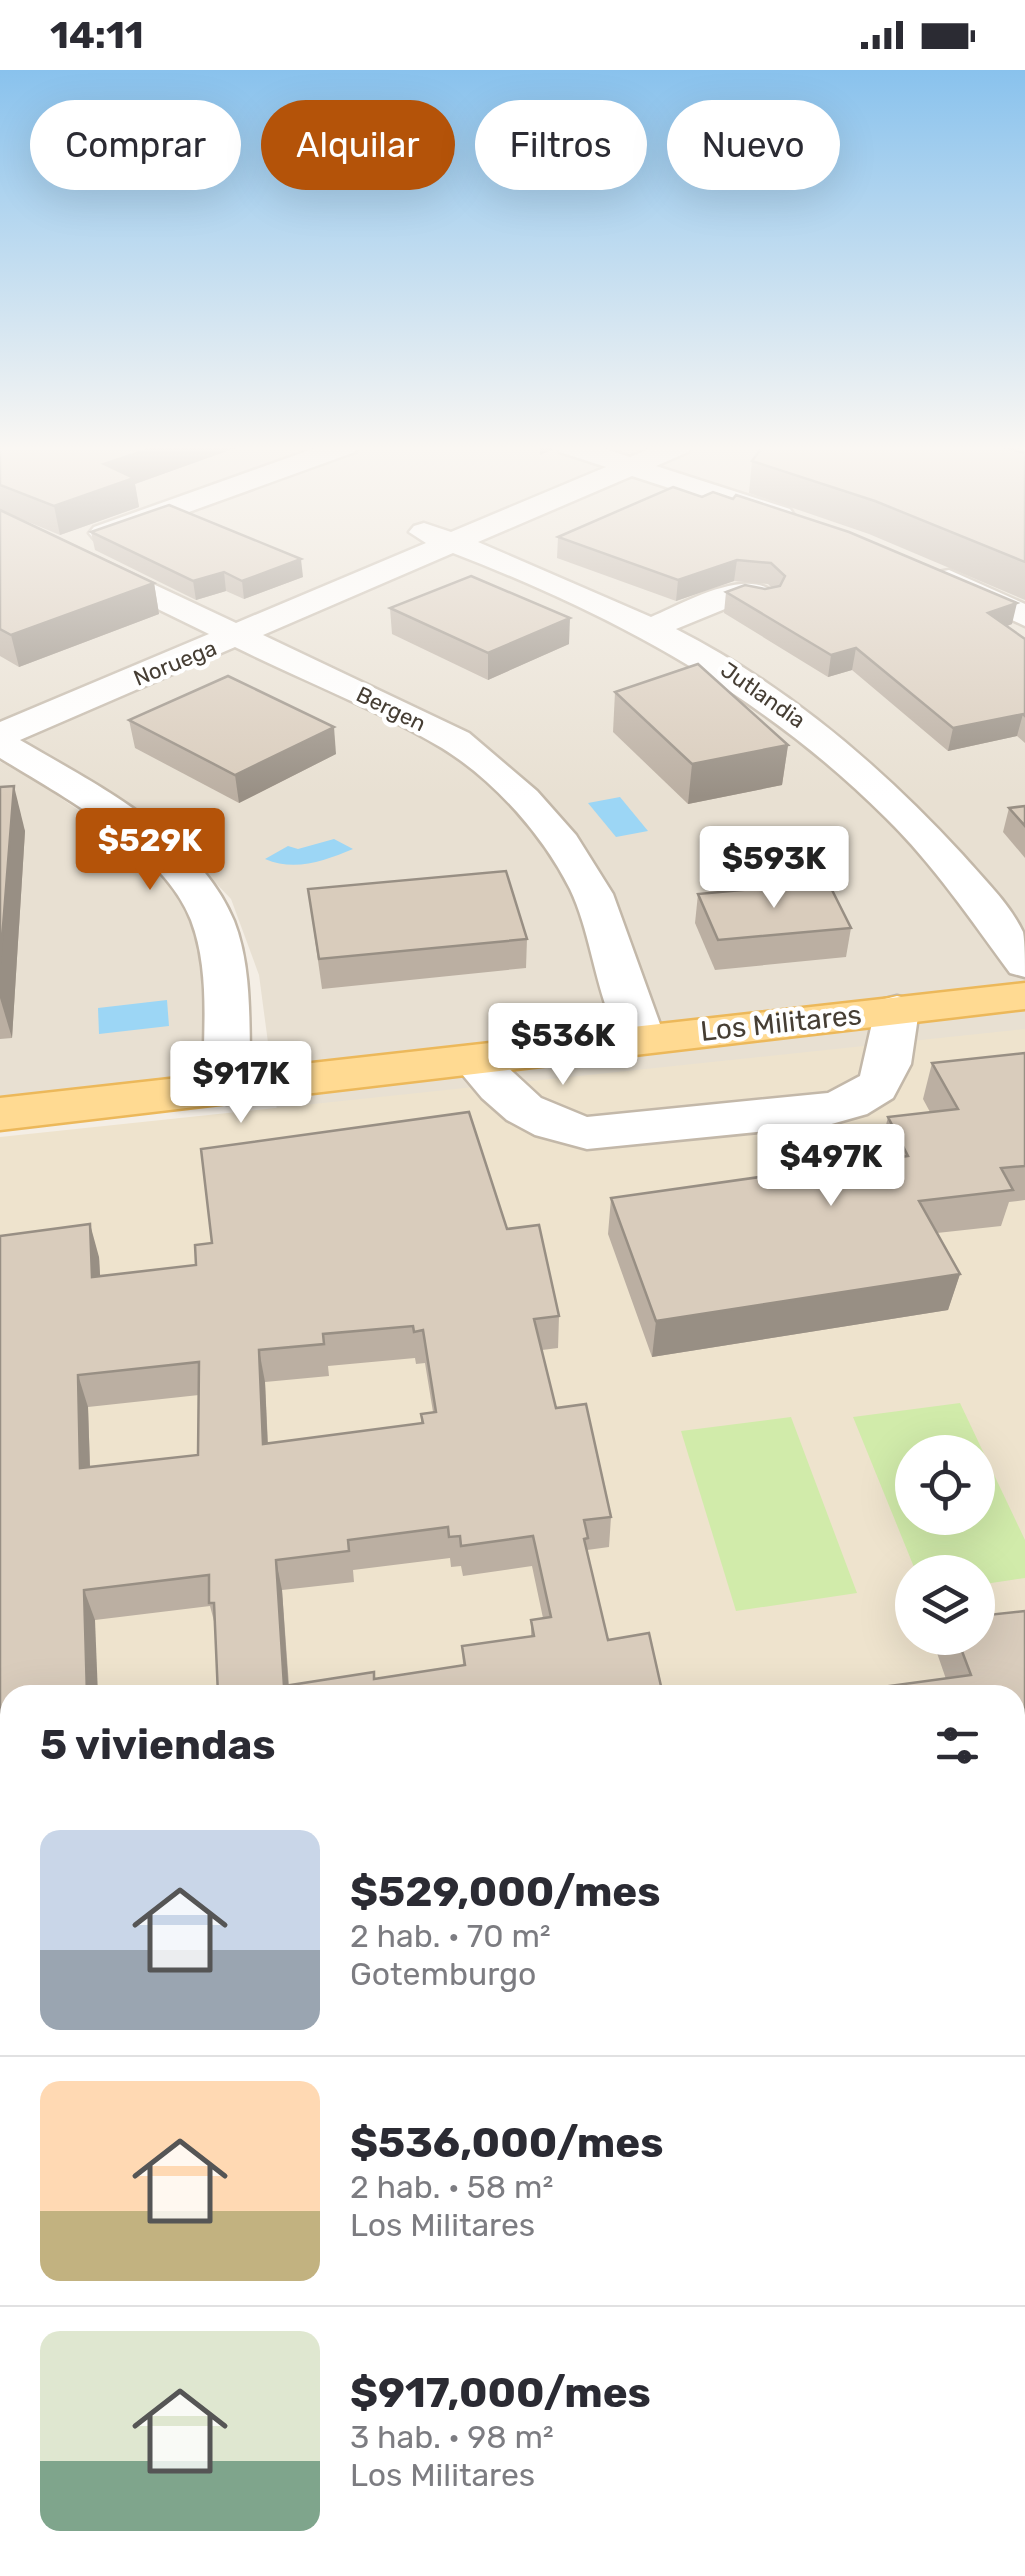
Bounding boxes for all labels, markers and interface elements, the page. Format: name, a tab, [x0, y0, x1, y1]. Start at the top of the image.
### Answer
text: 14:11	[50, 12, 144, 58]
chip: Comprar	[30, 100, 241, 190]
chip: Alquilar	[261, 100, 455, 190]
chip: Filtros	[475, 100, 647, 190]
chip: Nuevo	[667, 100, 840, 190]
street label: Noruega	[130, 634, 220, 692]
street label: Jutlandia	[715, 656, 811, 734]
street label: Bergen	[352, 681, 430, 737]
pin: $529K	[80, 808, 220, 893]
text: $529K	[98, 821, 202, 859]
pin: $593K	[704, 826, 844, 911]
text: $593K	[722, 839, 826, 877]
street label: Los Militares	[699, 998, 863, 1048]
pin: $536K	[493, 1003, 633, 1088]
text: $536K	[510, 1016, 616, 1054]
pin: $917K	[171, 1041, 311, 1126]
text: $917K	[192, 1054, 290, 1092]
pin: $497K	[761, 1124, 901, 1209]
text: $497K	[779, 1137, 883, 1175]
map controls	[895, 1435, 995, 1655]
button: locate	[895, 1435, 995, 1535]
button: layers	[895, 1555, 995, 1655]
icon: filters	[930, 1718, 985, 1773]
text: 5 viviendas	[40, 1720, 276, 1770]
text: $529,000/mes	[350, 1867, 661, 1917]
icon: home	[120, 1870, 240, 1990]
text: 2 hab. · 70 m²	[350, 1917, 551, 1955]
text: Gotemburgo	[350, 1955, 536, 1993]
text: $536,000/mes	[350, 2118, 664, 2168]
icon: home	[120, 2121, 240, 2241]
text: 2 hab. · 58 m²	[350, 2168, 553, 2206]
text: Los Militares	[350, 2206, 535, 2244]
text: $917,000/mes	[350, 2368, 651, 2418]
icon: home	[120, 2371, 240, 2491]
text: 3 hab. · 98 m²	[350, 2418, 554, 2456]
text: Los Militares	[350, 2456, 535, 2494]

